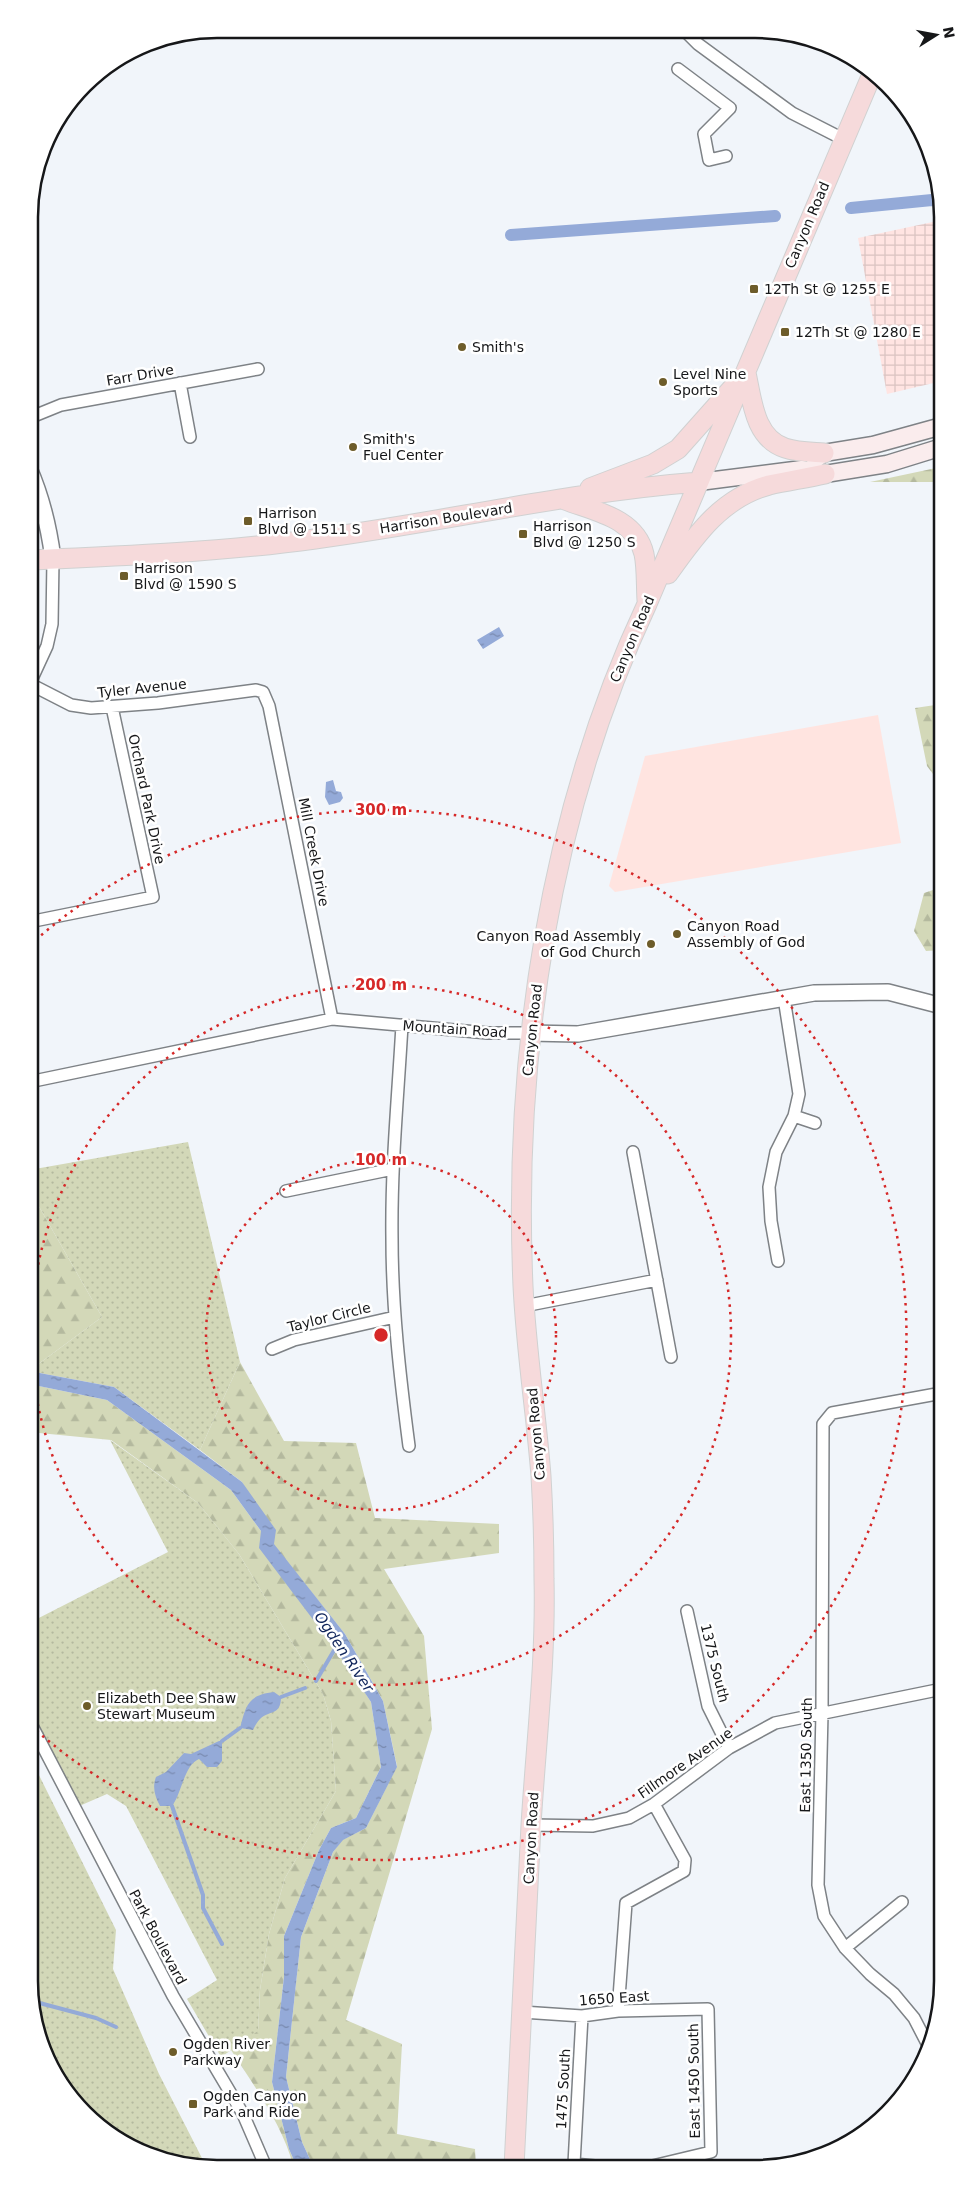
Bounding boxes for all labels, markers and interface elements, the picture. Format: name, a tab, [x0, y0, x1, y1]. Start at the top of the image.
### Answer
north arrow	[911, 10, 961, 60]
text: N	[940, 25, 958, 40]
street label: Canyon Road	[782, 179, 832, 271]
place label: 12Th St @ 1255 E	[764, 281, 890, 297]
marker: 12Th St @ 1255 E	[748, 283, 760, 295]
place label: 12Th St @ 1280 E	[795, 324, 921, 340]
marker: 12Th St @ 1280 E	[779, 326, 791, 338]
place label: Smith's	[472, 339, 524, 355]
marker: Smith's	[456, 341, 468, 353]
street label: Farr Drive	[105, 361, 175, 389]
place label: Level Nine Sports	[673, 366, 746, 398]
marker: Level Nine Sports	[657, 376, 669, 388]
place label: Smith's Fuel Center	[363, 431, 443, 463]
marker: Smith's Fuel Center	[347, 441, 359, 453]
street label: Harrison Boulevard	[378, 500, 514, 536]
place label: Harrison Blvd @ 1511 S	[258, 505, 361, 537]
marker: Harrison Blvd @ 1511 S	[242, 515, 254, 527]
place label: Harrison Blvd @ 1250 S	[533, 518, 636, 550]
marker: Harrison Blvd @ 1250 S	[517, 528, 529, 540]
place label: Harrison Blvd @ 1590 S	[134, 560, 237, 592]
marker: Harrison Blvd @ 1590 S	[118, 570, 130, 582]
street label: Canyon Road	[607, 593, 657, 685]
street label: Tyler Avenue	[96, 675, 187, 701]
street label: Orchard Park Drive	[125, 733, 169, 865]
street label: Mill Creek Drive	[296, 796, 332, 908]
text: 300 m	[355, 801, 407, 819]
place label: Canyon Road Assembly of God	[687, 918, 805, 950]
place label: Canyon Road Assembly of God Church	[477, 928, 641, 960]
marker: Canyon Road Assembly of God	[671, 928, 683, 940]
marker: Canyon Road Assembly of God Church	[645, 938, 657, 950]
text: 200 m	[355, 976, 407, 994]
street label: Canyon Road	[519, 983, 545, 1077]
street label: Mountain Road	[402, 1017, 508, 1041]
text: 100 m	[355, 1151, 407, 1169]
street label: Taylor Circle	[285, 1299, 372, 1335]
centre of rings	[372, 1326, 390, 1344]
street label: Canyon Road	[524, 1387, 548, 1481]
water label: Ogden River	[310, 1608, 378, 1696]
street label: 1375 South	[697, 1622, 733, 1704]
place label: Elizabeth Dee Shaw Stewart Museum	[97, 1690, 236, 1722]
street label: East 1350 South	[797, 1697, 815, 1813]
marker: Elizabeth Dee Shaw Stewart Museum	[81, 1700, 93, 1712]
street label: Fillmore Avenue	[635, 1724, 735, 1802]
street label: Canyon Road	[521, 1791, 541, 1885]
street label: Park Boulevard	[126, 1887, 190, 1987]
street label: 1650 East	[578, 1988, 650, 2008]
street label: East 1450 South	[685, 2023, 703, 2139]
place label: Ogden River Parkway	[183, 2036, 270, 2068]
marker: Ogden River Parkway	[167, 2046, 179, 2058]
street label: 1475 South	[553, 2048, 573, 2130]
place label: Ogden Canyon Park and Ride	[203, 2088, 307, 2120]
marker: Ogden Canyon Park and Ride	[187, 2098, 199, 2110]

